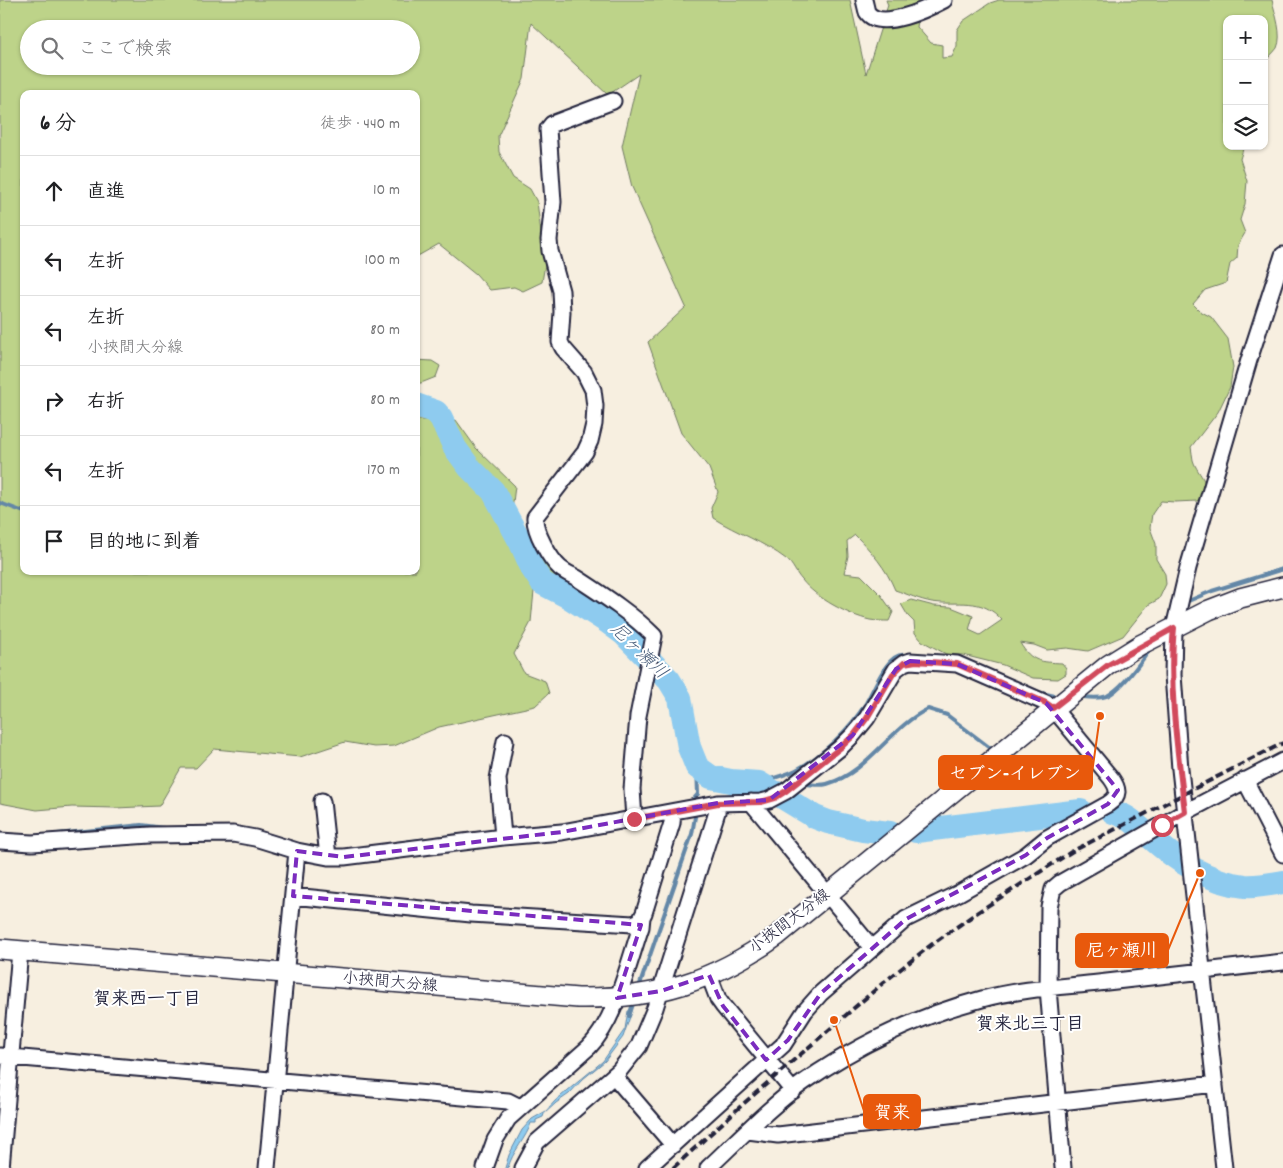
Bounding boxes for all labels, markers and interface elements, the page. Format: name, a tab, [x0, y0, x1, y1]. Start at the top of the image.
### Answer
map controls	[1223, 15, 1268, 150]
button: +	[1223, 15, 1268, 60]
search box	[20, 20, 420, 75]
icon: search	[38, 34, 66, 62]
text: ここで検索	[78, 37, 173, 64]
button: −	[1223, 60, 1268, 105]
button: layers	[1223, 105, 1268, 150]
text: 6 分	[40, 110, 76, 140]
text: 徒歩 · 440 m	[320, 113, 400, 136]
icon: ahead	[40, 177, 68, 205]
text: 10 m	[373, 179, 400, 202]
text: 直進	[87, 180, 125, 207]
icon: left	[40, 247, 68, 275]
text: 100 m	[364, 249, 400, 272]
text: 左折	[87, 250, 125, 277]
text: 左折	[87, 306, 125, 333]
icon: left	[40, 317, 68, 345]
text: 80 m	[370, 319, 400, 342]
text: 小挾間大分線	[87, 337, 183, 360]
icon: right	[40, 387, 68, 415]
text: 80 m	[370, 389, 400, 412]
text: 右折	[87, 390, 125, 417]
icon: left	[40, 457, 68, 485]
text: 170 m	[367, 459, 400, 482]
text: 左折	[87, 460, 125, 487]
icon: arrive	[40, 527, 68, 555]
text: 目的地に到着	[87, 530, 201, 557]
water label: 尼ヶ瀬川	[603, 618, 673, 686]
callout: セブン-イレブン	[939, 756, 1092, 789]
text: セブン-イレブン	[949, 763, 1081, 788]
route end	[623, 808, 646, 831]
route start	[1151, 814, 1174, 837]
street label: 小挾間大分線	[745, 884, 835, 960]
callout: 尼ヶ瀬川	[1076, 934, 1168, 967]
text: 尼ヶ瀬川	[1086, 940, 1158, 965]
street label: 小挾間大分線	[341, 967, 439, 999]
district label: 賀来西一丁目	[93, 988, 201, 1013]
district label: 賀来北三丁目	[976, 1013, 1084, 1038]
callout: 賀来	[864, 1095, 920, 1128]
text: 賀来	[874, 1102, 910, 1127]

